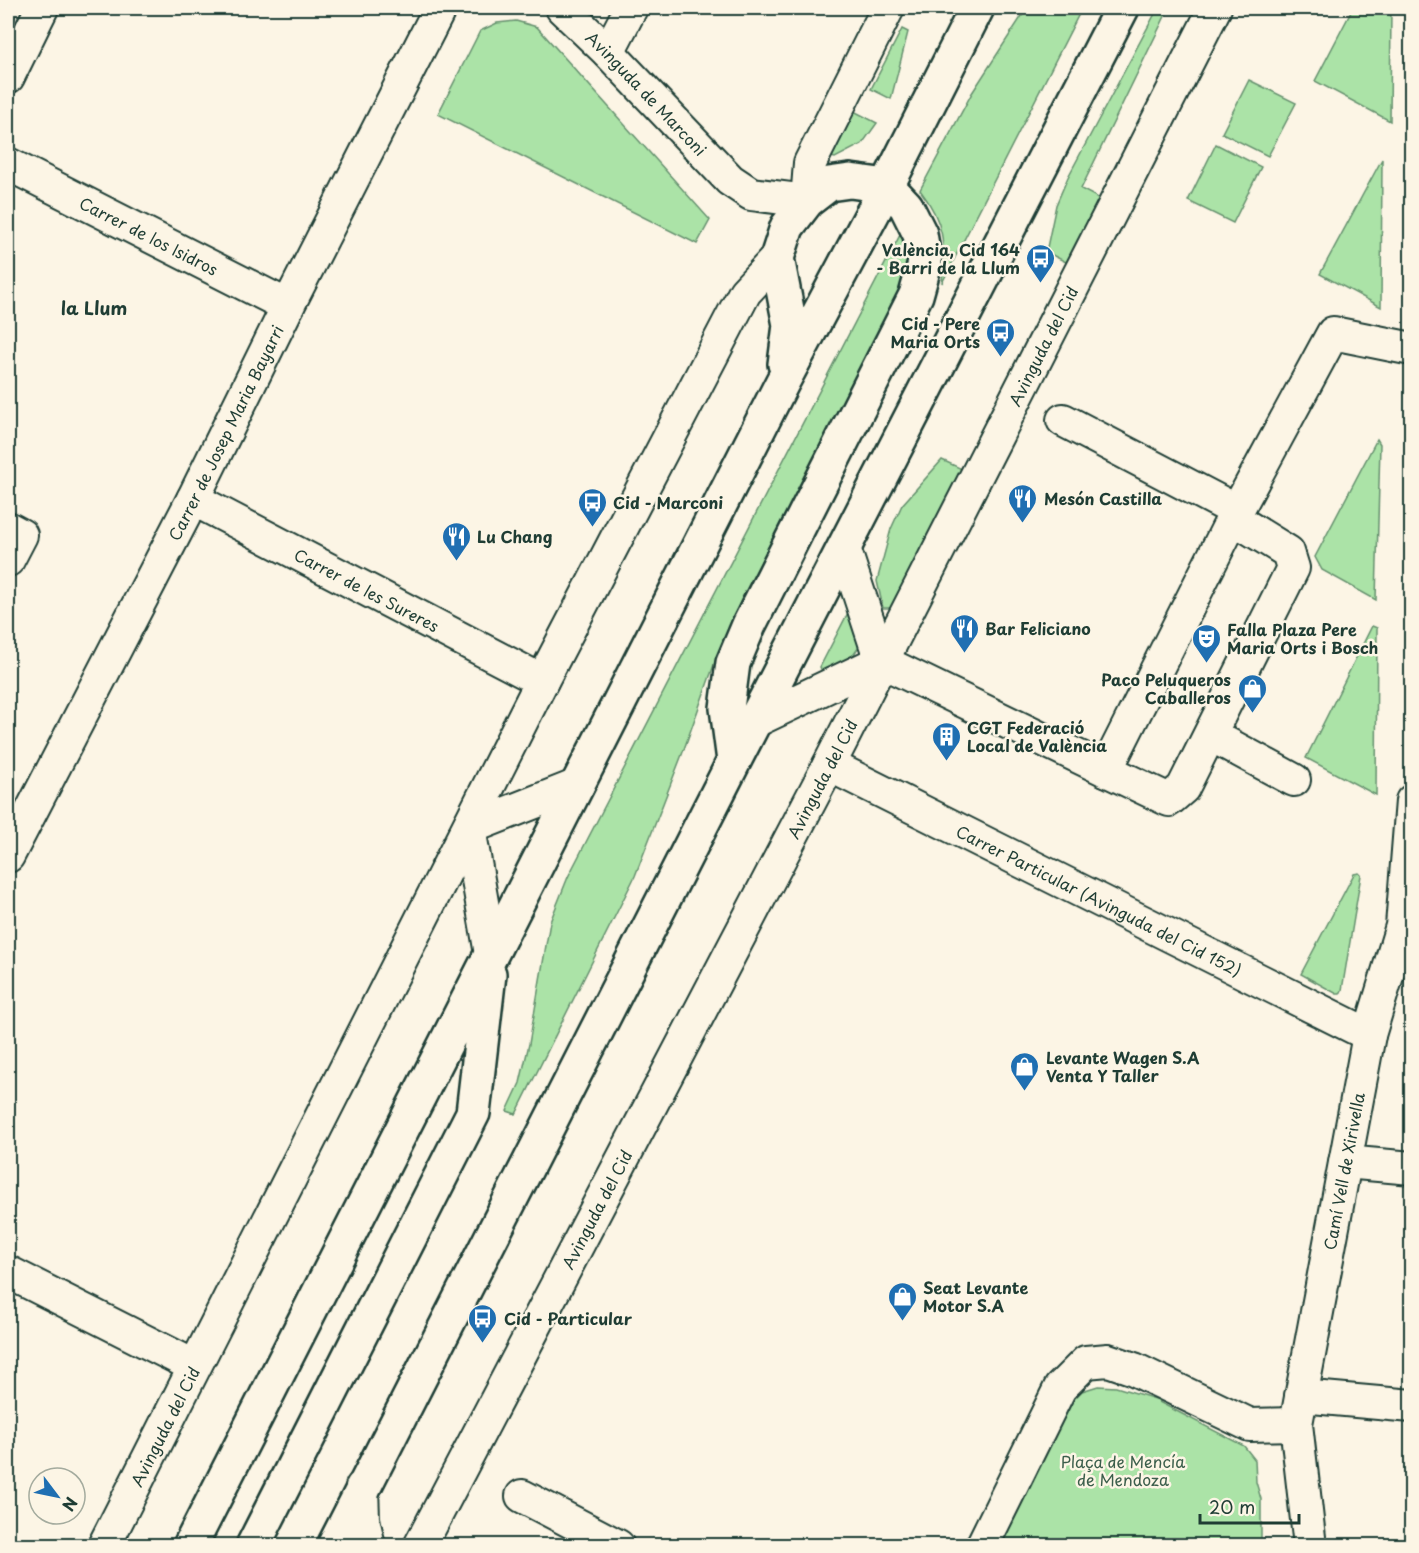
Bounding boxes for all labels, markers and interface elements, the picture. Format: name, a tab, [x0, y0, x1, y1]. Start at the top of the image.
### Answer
street label: Avinguda de Marconi	[581, 25, 712, 161]
street label: Carrer de los Isidros	[75, 190, 222, 281]
place label: València, Cid 164 - Barri de la Llum	[876, 237, 1020, 279]
bus stop icon: València, Cid 164 - Barri de la Llum	[1025, 242, 1057, 284]
street label: Avinguda del Cid	[1002, 282, 1083, 410]
district label: la Llum	[61, 294, 127, 321]
place label: Cid - Pere Maria Orts	[890, 311, 980, 353]
bus stop icon: Cid - Pere Maria Orts	[985, 316, 1017, 358]
street label: Carrer de Josep Maria Bayarri	[162, 321, 289, 544]
restaurant icon: Mesón Castilla	[1007, 482, 1039, 524]
bus stop icon: Cid - Marconi	[576, 486, 608, 528]
place label: Mesón Castilla	[1044, 486, 1162, 510]
place label: Cid - Marconi	[613, 490, 723, 514]
restaurant icon: Lu Chang	[440, 520, 472, 562]
place label: Lu Chang	[477, 524, 553, 548]
street label: Carrer de les Sureres	[290, 542, 443, 637]
restaurant icon: Bar Feliciano	[948, 612, 980, 654]
place label: Bar Feliciano	[985, 616, 1091, 640]
place label: Falla Plaza Pere Maria Orts i Bosch	[1227, 617, 1378, 659]
theatre icon: Falla Plaza Pere Maria Orts i Bosch	[1190, 622, 1222, 664]
place label: Paco Peluqueros Caballeros	[1101, 667, 1231, 709]
shop icon: Paco Peluqueros Caballeros	[1236, 672, 1268, 714]
street label: Avinguda del Cid	[781, 715, 863, 843]
place label: CGT Federació Local de València	[967, 715, 1107, 757]
building icon: CGT Federació Local de València	[930, 720, 962, 762]
street label: Carrer Particular (Avinguda del Cid 152)	[952, 819, 1246, 982]
place label: Levante Wagen S.A Venta Y Taller	[1046, 1045, 1200, 1087]
shop icon: Levante Wagen S.A Venta Y Taller	[1009, 1050, 1041, 1092]
street label: Camí Vell de Xirivella	[1317, 1090, 1370, 1252]
street label: Avinguda del Cid	[555, 1145, 637, 1273]
place label: Seat Levante Motor S.A	[923, 1275, 1028, 1317]
shop icon: Seat Levante Motor S.A	[886, 1280, 918, 1322]
bus stop icon: Cid - Particular	[467, 1302, 499, 1344]
place label: Cid - Particular	[504, 1306, 633, 1330]
street label: Avinguda del Cid	[124, 1362, 205, 1490]
park label: Plaça de Mencía de Mendoza	[1061, 1449, 1185, 1491]
north arrow	[27, 1466, 87, 1526]
scale bar	[1200, 1487, 1299, 1525]
text: N	[57, 1493, 84, 1516]
text: 20 m	[1209, 1493, 1255, 1520]

